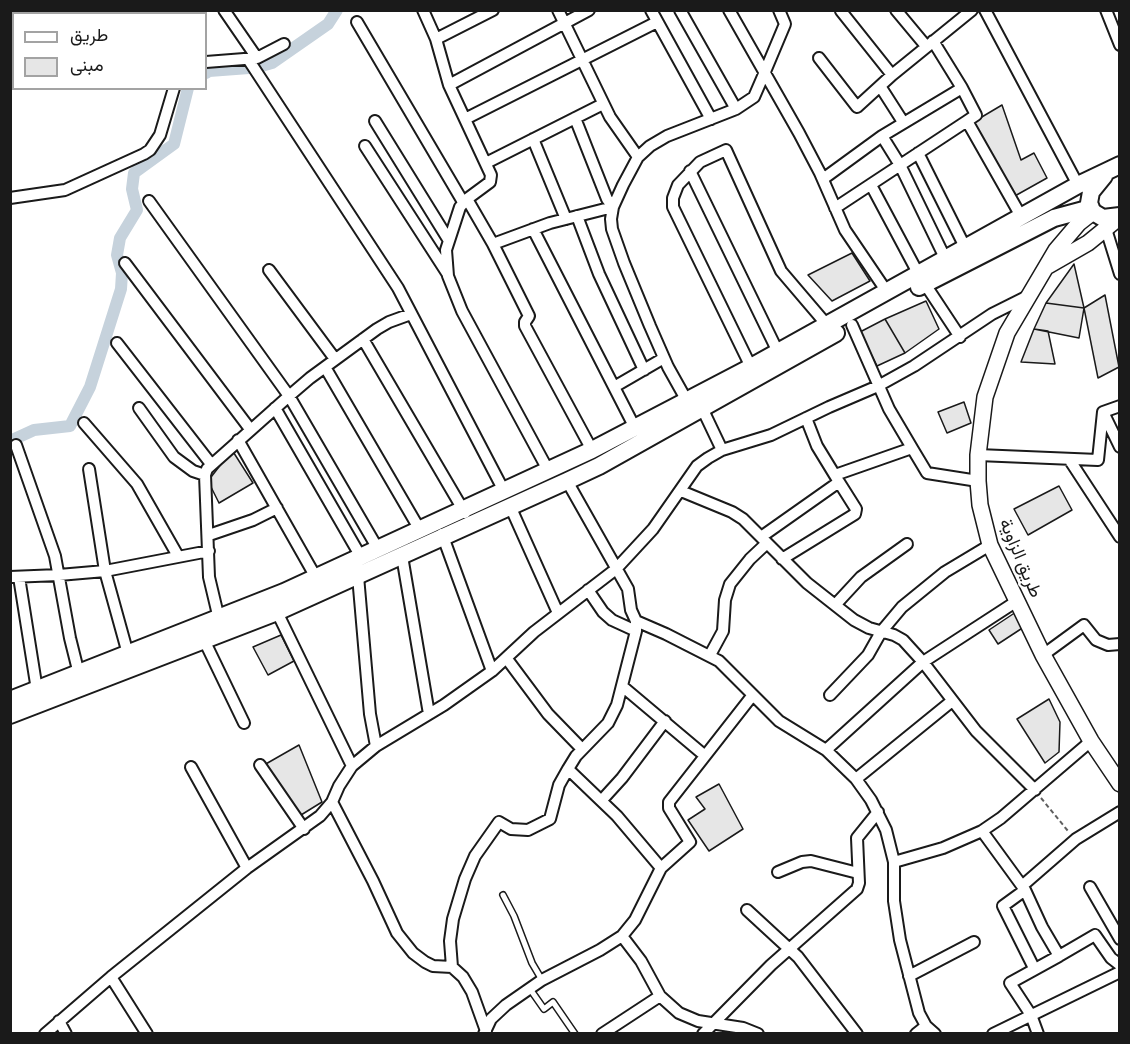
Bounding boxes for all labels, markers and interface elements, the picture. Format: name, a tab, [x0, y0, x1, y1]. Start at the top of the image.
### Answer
legend	[12, 12, 207, 90]
text: طريق	[70, 23, 108, 45]
text: مبنى	[70, 53, 104, 75]
street label: طريق الزاوية	[995, 515, 1047, 601]

